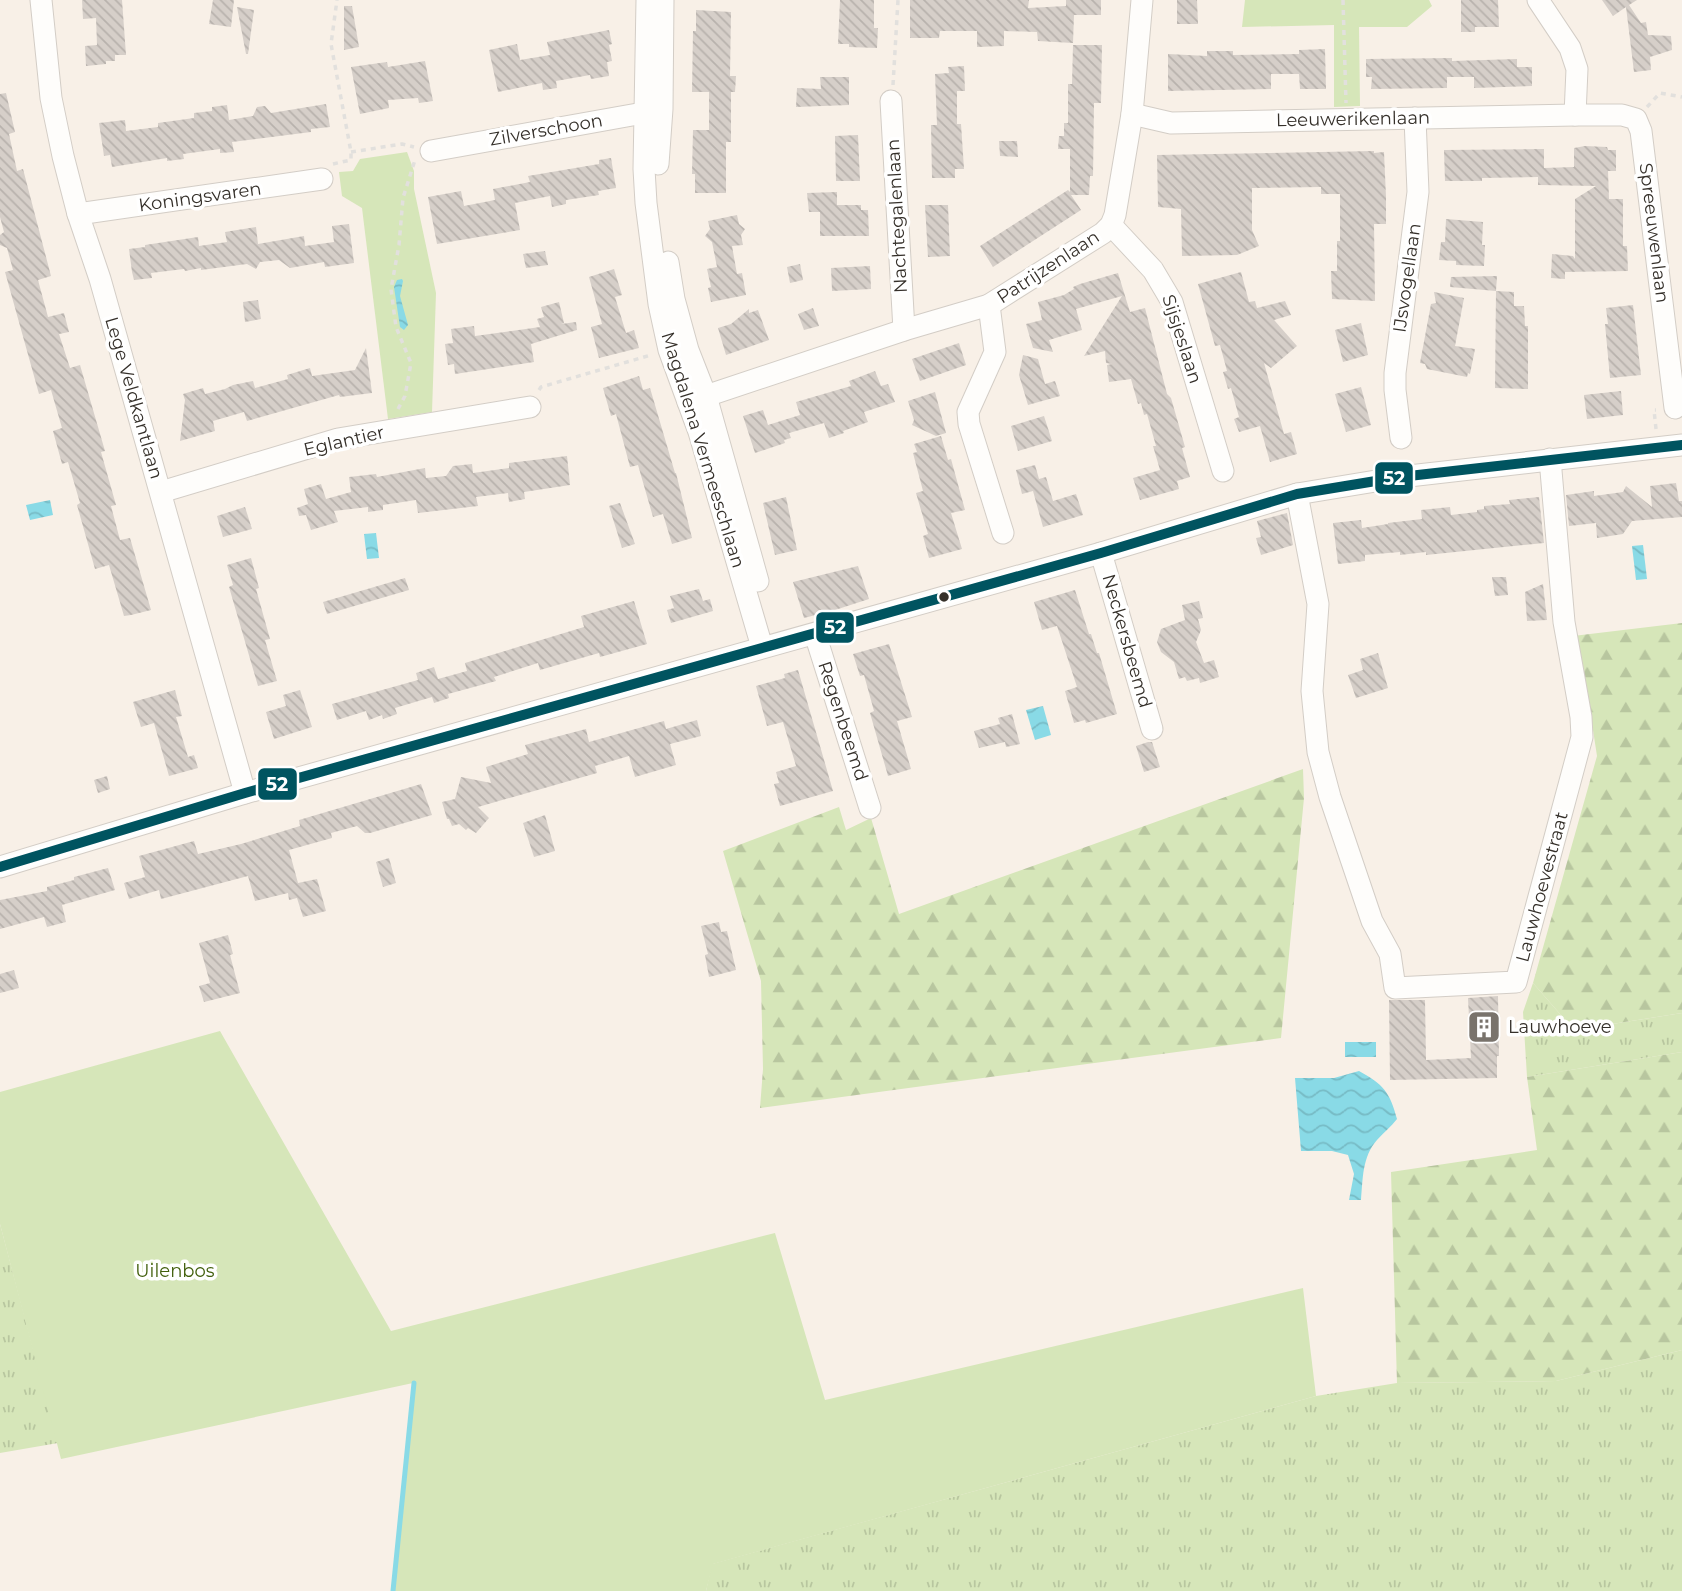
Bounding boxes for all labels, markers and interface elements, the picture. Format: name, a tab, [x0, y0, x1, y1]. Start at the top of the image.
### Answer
street label: Leeuwerikenlaan	[1276, 107, 1430, 131]
street label: Zilverschoon	[488, 109, 604, 151]
street label: Nachtegalenlaan	[882, 138, 912, 294]
street label: Spreeuwenlaan	[1634, 162, 1674, 304]
street label: Koningsvaren	[137, 177, 263, 217]
street label: IJsvogellaan	[1388, 222, 1426, 334]
street label: Patrijzenlaan	[993, 226, 1103, 308]
street label: Sijsjeslaan	[1157, 292, 1207, 386]
street label: Lege Veldkantlaan	[100, 314, 168, 482]
street label: Magdalena Vermeeschlaan	[657, 329, 749, 571]
street label: Eglantier	[302, 421, 386, 461]
line badge: 52	[1374, 461, 1414, 495]
text: 52	[1383, 467, 1405, 490]
street label: Neckersbeemd	[1097, 572, 1157, 710]
unlabelled marker	[937, 590, 951, 604]
line badge: 52	[815, 611, 855, 644]
text: 52	[824, 616, 846, 639]
street label: Regenbeemd	[813, 658, 873, 784]
line badge: 52	[257, 767, 298, 801]
text: 52	[266, 773, 288, 796]
street label: Lauwhoevestraat	[1511, 809, 1573, 965]
building icon: Lauwhoeve	[1465, 1008, 1503, 1046]
place label: Lauwhoeve	[1508, 1016, 1612, 1038]
park label: Uilenbos	[135, 1260, 215, 1282]

